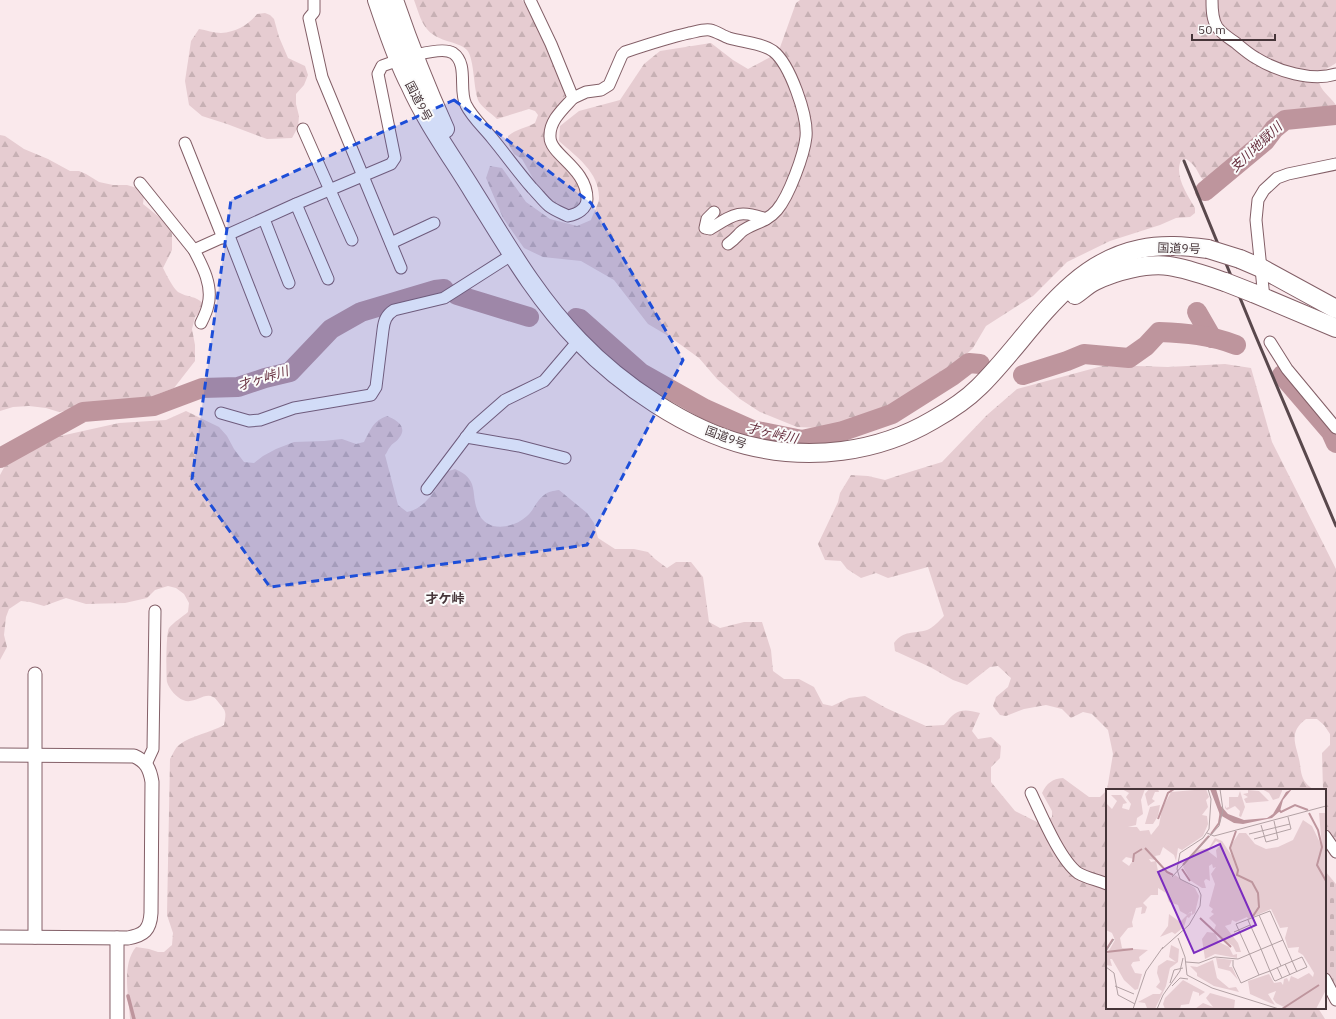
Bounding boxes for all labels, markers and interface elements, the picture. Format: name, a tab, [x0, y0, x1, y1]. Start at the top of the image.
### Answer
scale bar	[1192, 16, 1275, 42]
text: 50 m	[1198, 22, 1226, 37]
street label: 国道9号	[402, 78, 436, 124]
water label: 支川地獄川	[1226, 117, 1287, 175]
street label: 国道9号	[1157, 240, 1201, 256]
water label: 才ヶ峠川	[236, 362, 292, 394]
water label: 才ヶ峠川	[745, 419, 801, 448]
street label: 国道9号	[703, 423, 749, 451]
district label: 才ケ峠	[425, 590, 465, 607]
inset map	[1106, 789, 1326, 1009]

